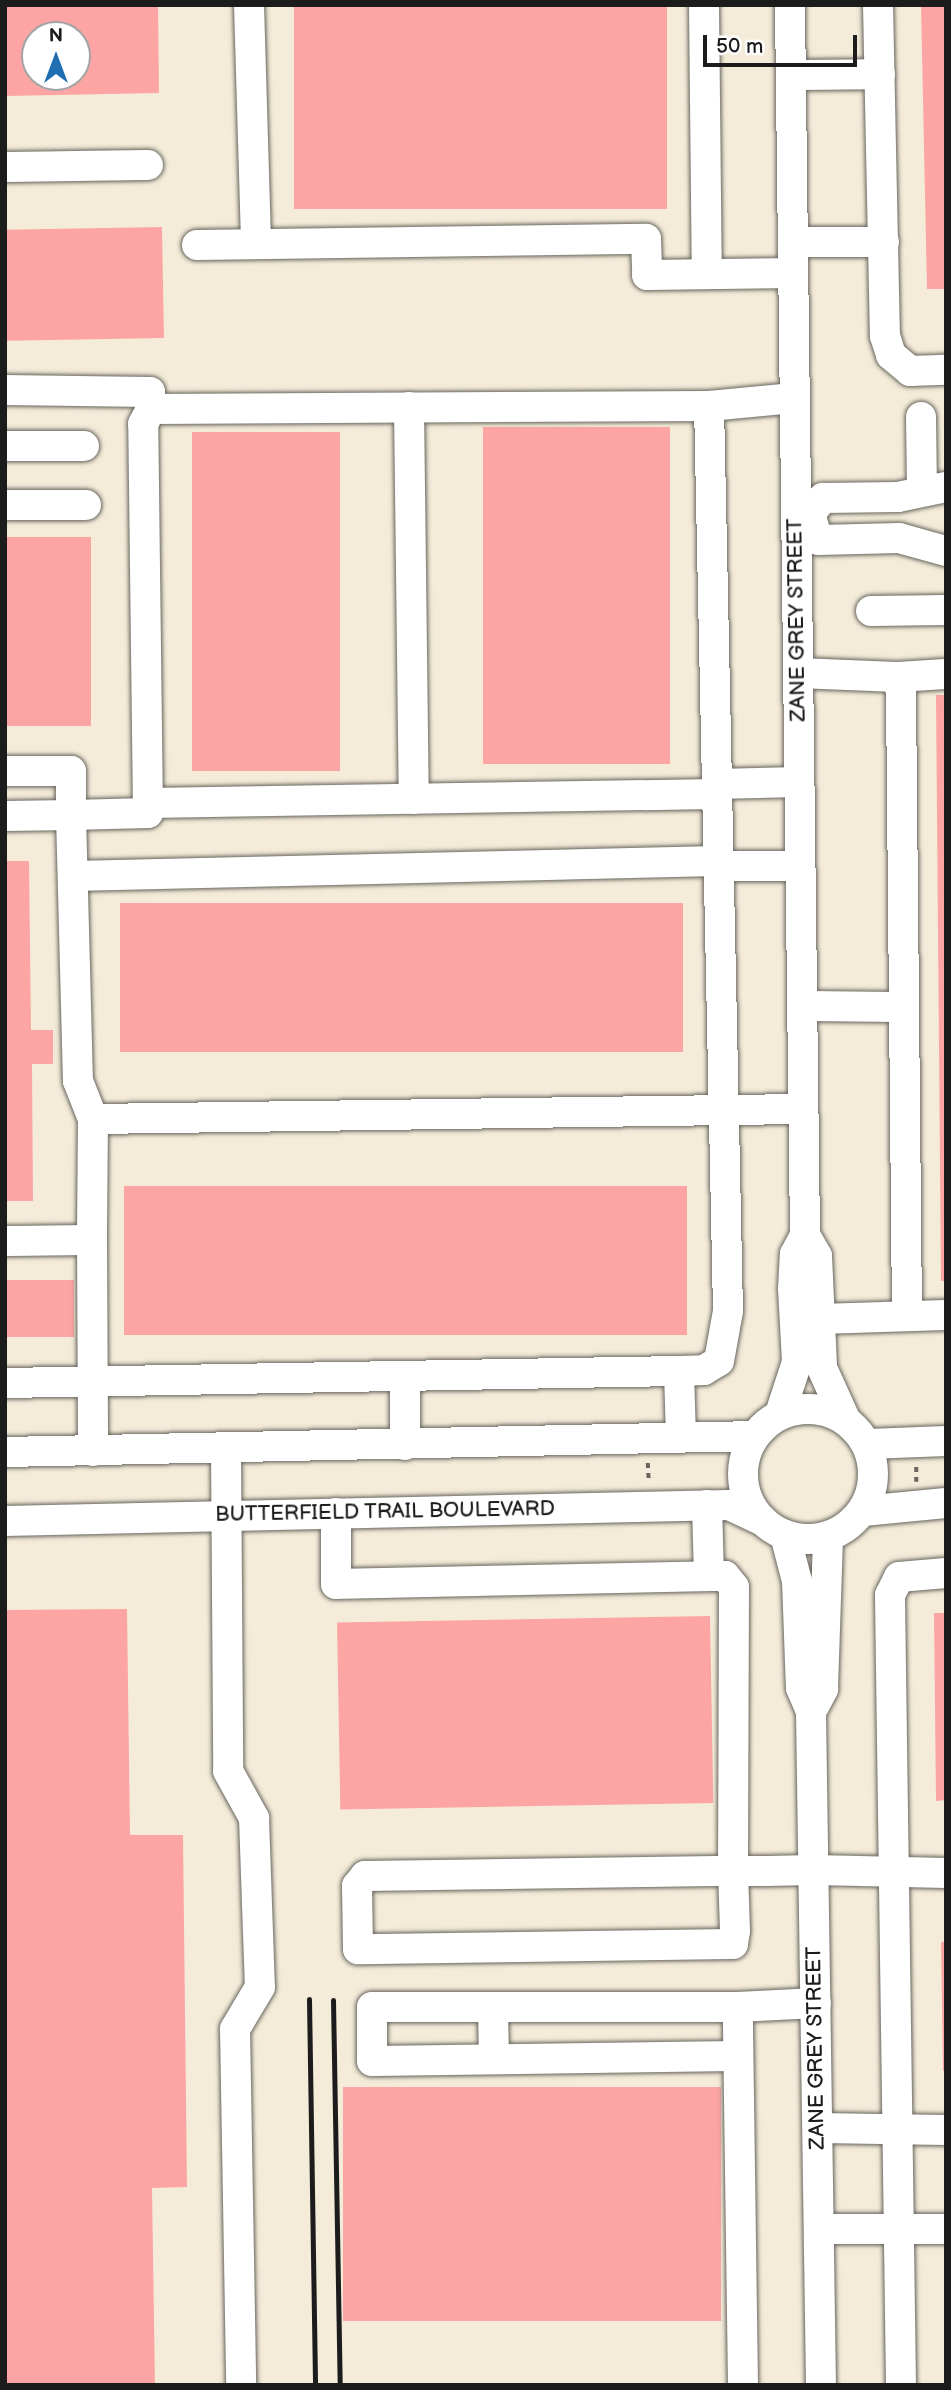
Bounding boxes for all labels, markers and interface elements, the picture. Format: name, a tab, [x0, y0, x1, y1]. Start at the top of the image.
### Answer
north arrow	[21, 21, 91, 91]
scale bar	[706, 21, 860, 65]
text: N	[49, 25, 63, 48]
text: 50 m	[716, 34, 763, 59]
street label: ZANE GREY STREET	[783, 518, 811, 722]
street label: BUTTERFIELD TRAIL BOULEVARD	[215, 1496, 555, 1528]
street label: ZANE GREY STREET	[802, 1946, 830, 2150]

